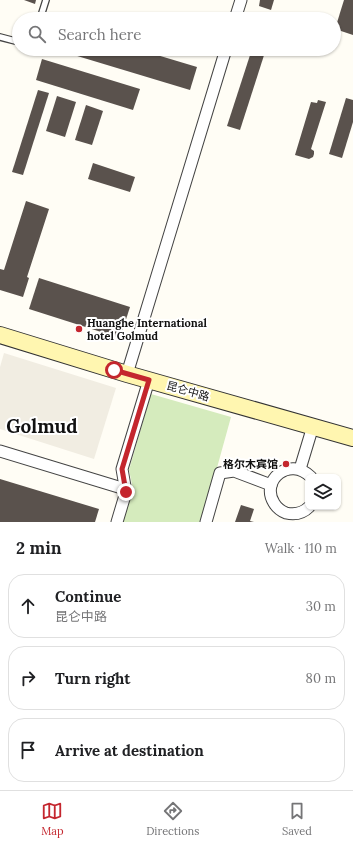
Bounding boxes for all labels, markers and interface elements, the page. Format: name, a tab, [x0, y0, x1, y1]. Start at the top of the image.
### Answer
search box	[12, 12, 341, 56]
icon: search	[26, 23, 48, 45]
text: Search here	[58, 25, 141, 44]
place label: Huanghe International hotel Golmud	[87, 316, 208, 343]
marker: Huanghe International hotel Golmud	[74, 324, 84, 334]
route start	[105, 361, 123, 379]
street label: 昆仑中路	[165, 378, 211, 404]
district label: Golmud	[6, 414, 78, 438]
place label: 格尔木宾馆	[223, 457, 278, 471]
marker: 格尔木宾馆	[281, 459, 291, 469]
map controls	[305, 474, 341, 510]
button: layers	[305, 474, 341, 510]
route end	[117, 483, 135, 501]
text: 2 min	[16, 537, 62, 559]
text: Walk · 110 m	[265, 540, 337, 557]
text: Continue	[55, 587, 121, 606]
icon: ahead	[17, 595, 39, 617]
text: 30 m	[306, 598, 336, 615]
text: 昆仑中路	[55, 608, 107, 625]
icon: right	[17, 667, 39, 689]
text: Turn right	[55, 669, 131, 688]
text: 80 m	[306, 670, 336, 687]
icon: arrive	[17, 739, 39, 761]
text: Arrive at destination	[55, 741, 204, 760]
tab: Map	[41, 800, 64, 838]
tab: Directions	[146, 800, 199, 838]
tab: Saved	[282, 800, 312, 838]

